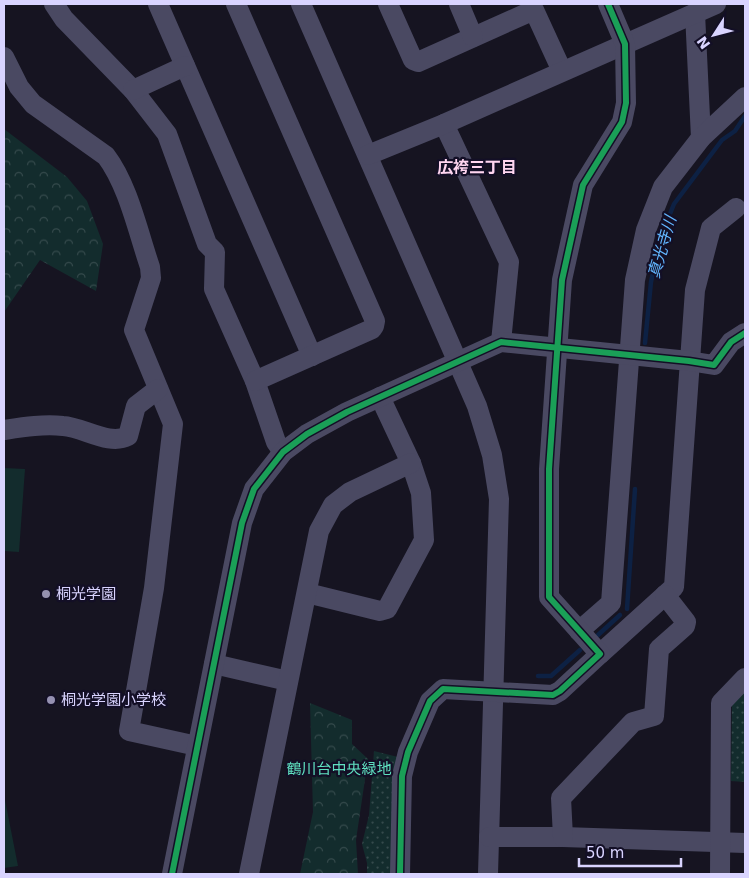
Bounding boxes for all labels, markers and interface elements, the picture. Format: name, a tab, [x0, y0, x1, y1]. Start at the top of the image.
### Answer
north arrow	[689, 10, 739, 60]
text: N	[694, 33, 713, 52]
district label: 広袴三丁目	[437, 158, 517, 177]
water label: 真光寺川	[644, 212, 681, 280]
place label: 桐光学園	[56, 585, 116, 603]
marker: 桐光学園	[40, 588, 52, 600]
place label: 桐光学園小学校	[61, 691, 166, 709]
marker: 桐光学園小学校	[45, 694, 57, 706]
park label: 鶴川台中央緑地	[286, 760, 392, 778]
scale bar	[579, 836, 682, 868]
text: 50 m	[586, 844, 624, 862]

